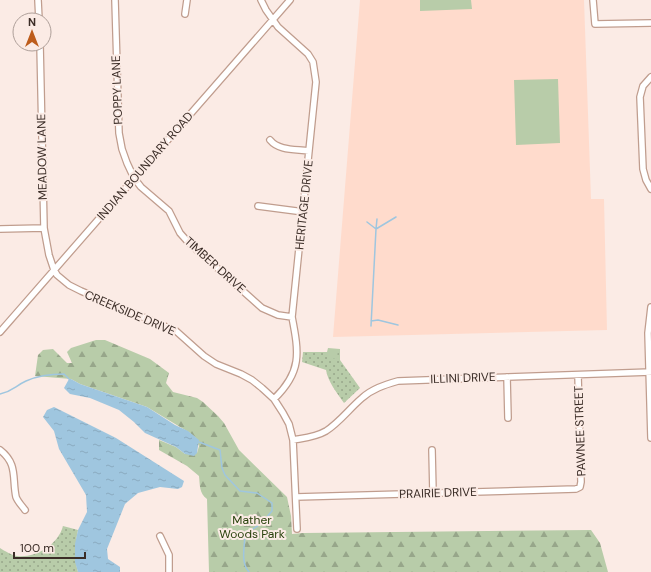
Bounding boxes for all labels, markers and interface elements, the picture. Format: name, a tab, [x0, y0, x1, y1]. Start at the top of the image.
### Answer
north arrow	[12, 12, 52, 52]
text: N	[28, 15, 36, 29]
street label: POPPY LANE	[108, 55, 126, 125]
street label: INDIAN BOUNDARY ROAD	[93, 108, 197, 224]
street label: MEADOW LANE	[33, 114, 51, 200]
street label: HERITAGE DRIVE	[291, 159, 317, 251]
street label: TIMBER DRIVE	[181, 233, 249, 297]
street label: CREEKSIDE DRIVE	[82, 287, 178, 339]
street label: ILLINI DRIVE	[430, 369, 496, 387]
street label: PAWNEE STREET	[570, 385, 590, 477]
street label: PRAIRIE DRIVE	[399, 484, 477, 502]
park label: Mather Woods Park	[219, 512, 285, 542]
scale bar	[14, 534, 85, 560]
text: 100 m	[20, 540, 54, 556]

